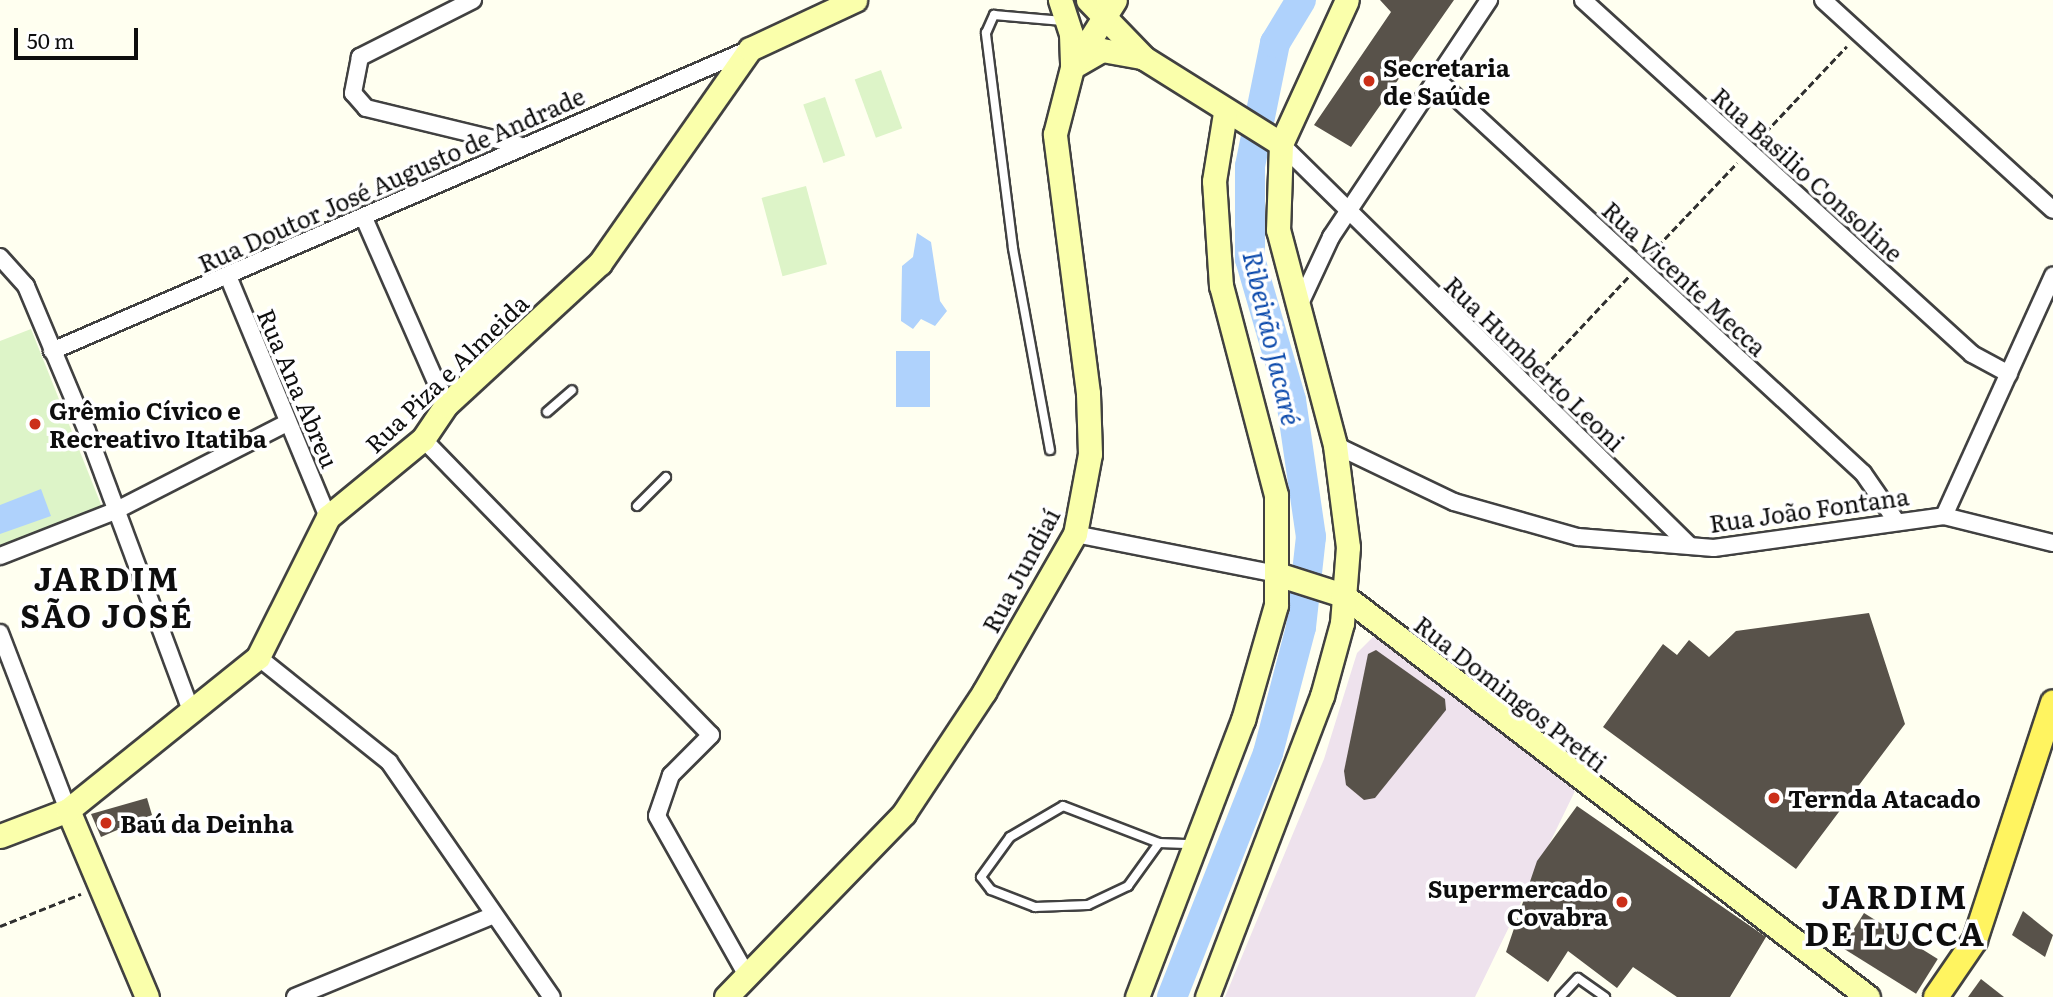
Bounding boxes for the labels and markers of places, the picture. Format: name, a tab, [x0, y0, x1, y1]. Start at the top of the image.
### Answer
place label: Secretaria de Saúde	[1383, 53, 1510, 109]
marker: Secretaria de Saúde	[1361, 73, 1377, 89]
place label: Grêmio Cívico e Recreativo Itatiba	[49, 396, 267, 452]
marker: Grêmio Cívico e Recreativo Itatiba	[27, 416, 43, 432]
place label: Ternda Atacado	[1788, 784, 1981, 812]
marker: Ternda Atacado	[1766, 790, 1782, 806]
place label: Baú da Deinha	[120, 809, 294, 837]
marker: Baú da Deinha	[98, 815, 114, 831]
place label: Supermercado Covabra	[1428, 874, 1608, 930]
marker: Supermercado Covabra	[1614, 894, 1630, 910]

